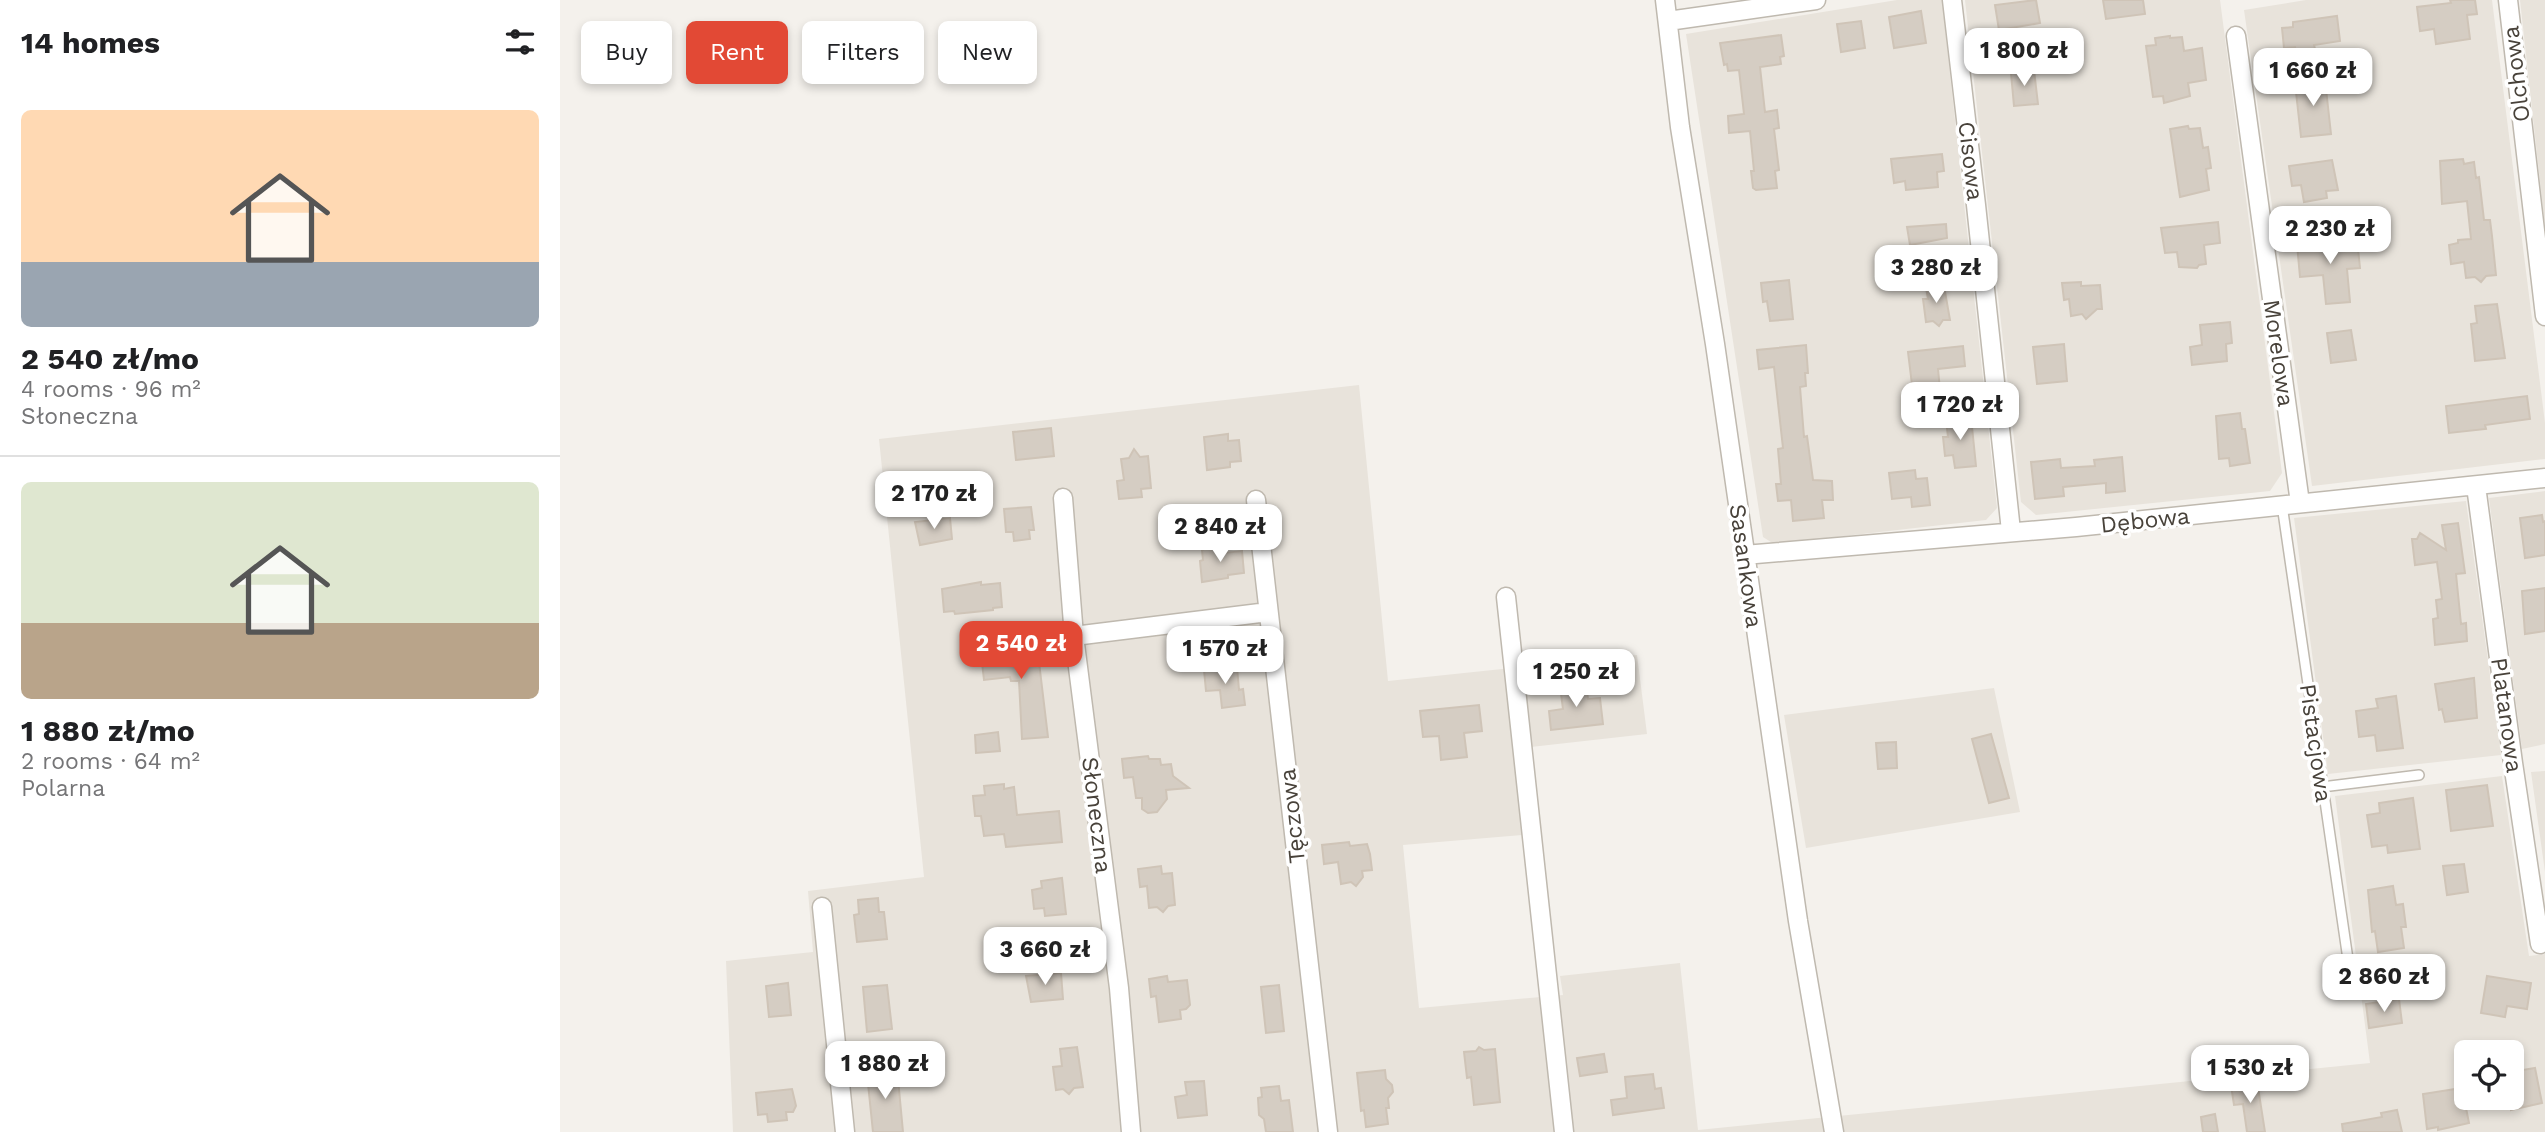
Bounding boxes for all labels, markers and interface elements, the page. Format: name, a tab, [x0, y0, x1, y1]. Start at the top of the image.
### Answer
chip: Buy	[581, 21, 672, 84]
chip: Rent	[686, 21, 788, 84]
chip: Filters	[802, 21, 924, 84]
chip: New	[938, 21, 1037, 84]
icon: filters	[501, 23, 539, 61]
street label: Olchowa	[2497, 24, 2536, 124]
text: 14 homes	[21, 25, 160, 60]
pin: 1 800 zł	[1952, 28, 2096, 88]
text: 1 800 zł	[1980, 37, 2068, 64]
pin: 1 660 zł	[2241, 48, 2385, 108]
text: 1 660 zł	[2269, 57, 2357, 84]
street label: Cisowa	[1952, 120, 1989, 202]
icon: home	[217, 155, 343, 281]
pin: 2 230 zł	[2258, 206, 2402, 266]
text: 2 230 zł	[2285, 215, 2375, 242]
pin: 3 280 zł	[1864, 246, 2008, 305]
text: 3 280 zł	[1891, 254, 1981, 281]
street label: Morelowa	[2258, 298, 2299, 408]
text: 2 540 zł/mo	[21, 341, 199, 376]
text: 4 rooms · 96 m²	[21, 376, 201, 403]
pin: 1 720 zł	[1888, 382, 2032, 442]
text: 1 720 zł	[1917, 391, 2003, 418]
text: Słoneczna	[21, 403, 138, 430]
pin: 2 170 zł	[862, 472, 1006, 531]
text: 2 170 zł	[891, 480, 977, 507]
street label: Sasankowa	[1723, 502, 1768, 630]
street label: Dębowa	[2099, 502, 2191, 539]
pin: 2 840 zł	[1148, 504, 1292, 564]
text: 2 840 zł	[1174, 513, 1266, 540]
icon: home	[217, 527, 343, 653]
pin: 2 540 zł	[949, 622, 1093, 681]
pin: 1 570 zł	[1153, 626, 1297, 686]
text: 2 540 zł	[975, 630, 1067, 657]
text: 1 570 zł	[1182, 635, 1268, 662]
pin: 1 250 zł	[1504, 650, 1648, 709]
street label: Platanowa	[2485, 656, 2528, 774]
text: 1 250 zł	[1533, 658, 1619, 685]
street label: Pistacjowa	[2294, 682, 2337, 804]
text: 1 880 zł/mo	[21, 713, 195, 748]
text: 2 rooms · 64 m²	[21, 748, 200, 775]
street label: Słoneczna	[1076, 755, 1117, 875]
street label: Tęczowa	[1274, 767, 1311, 865]
text: Polarna	[21, 775, 105, 802]
pin: 3 660 zł	[973, 928, 1117, 987]
text: 3 660 zł	[999, 936, 1091, 963]
pin: 2 860 zł	[2312, 954, 2456, 1014]
text: 2 860 zł	[2338, 963, 2430, 990]
map controls	[2454, 1040, 2524, 1110]
button: locate	[2454, 1040, 2524, 1110]
pin: 1 880 zł	[813, 1042, 957, 1101]
pin: 1 530 zł	[2178, 1046, 2322, 1105]
text: 1 880 zł	[841, 1050, 929, 1077]
text: 1 530 zł	[2207, 1054, 2293, 1081]

